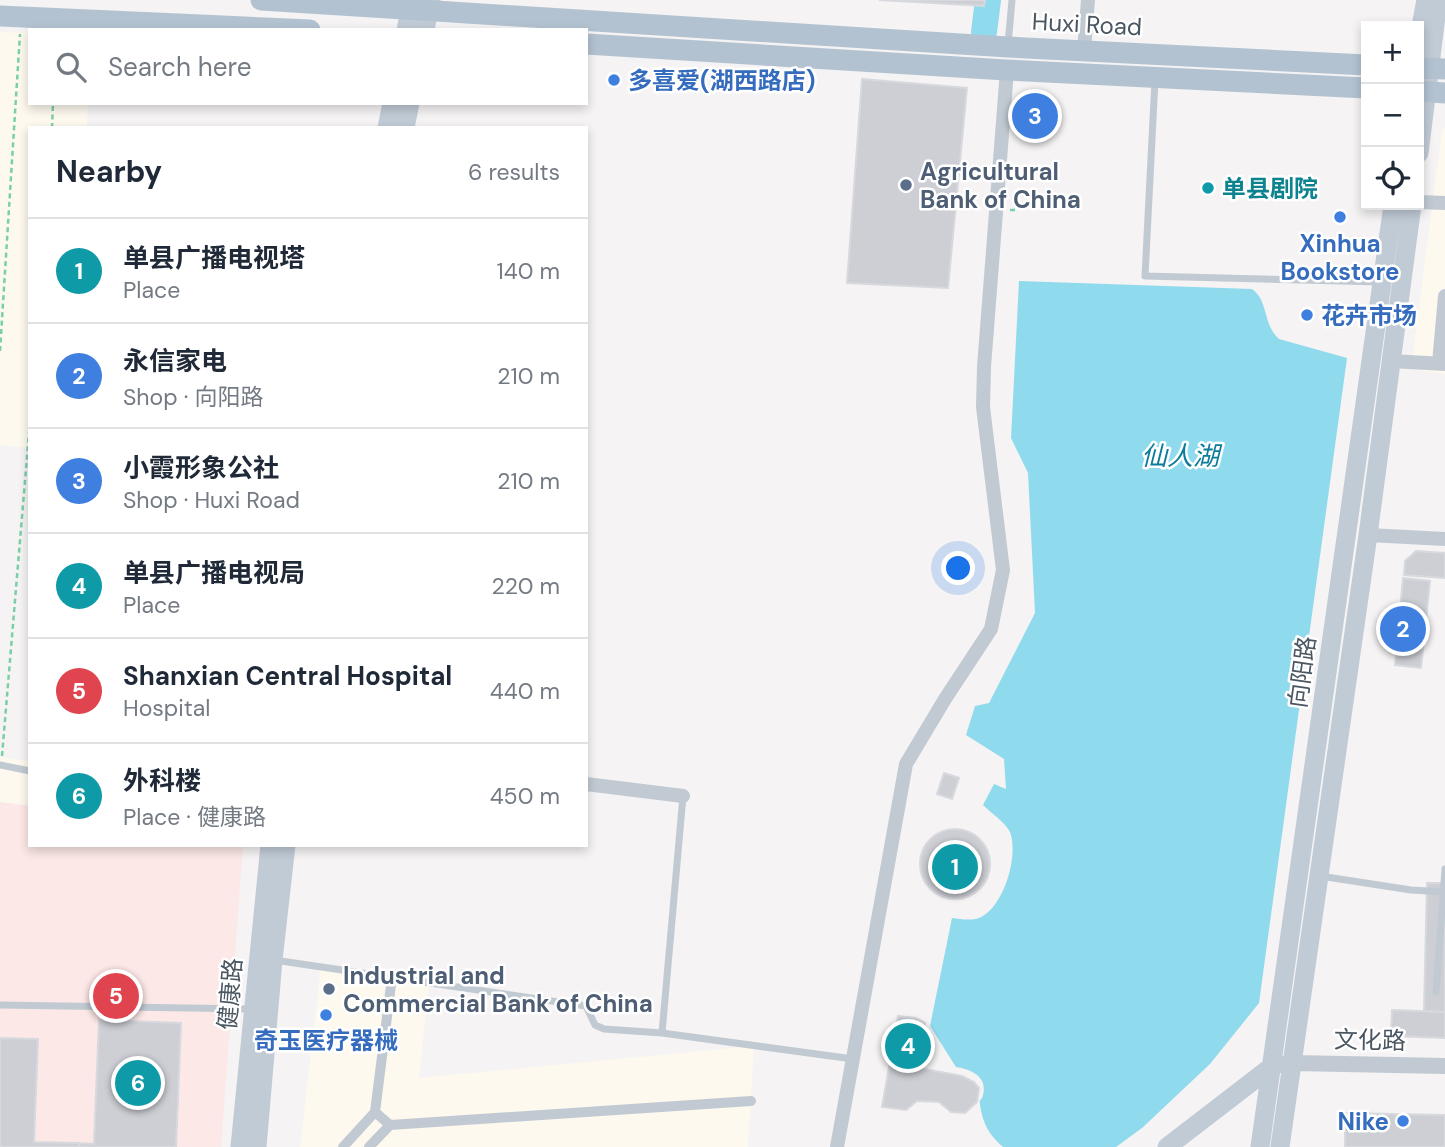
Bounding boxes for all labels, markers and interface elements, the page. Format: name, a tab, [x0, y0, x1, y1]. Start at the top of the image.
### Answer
street label: Huxi Road	[1031, 6, 1143, 42]
map controls	[1361, 21, 1424, 210]
button: +	[1361, 21, 1424, 84]
search box	[28, 28, 588, 105]
icon: search	[52, 48, 90, 86]
text: Search here	[108, 50, 251, 84]
place label: 多喜爱(湖西路店)	[628, 65, 815, 96]
marker: 多喜爱(湖西路店)	[606, 72, 622, 88]
button: −	[1361, 84, 1424, 147]
pin: 3	[1012, 90, 1058, 142]
button: locate	[1361, 147, 1424, 210]
text: Nearby	[56, 152, 162, 191]
place label: Agricultural Bank of China	[920, 156, 1081, 215]
text: 6 results	[468, 157, 560, 187]
place label: 单县剧院	[1222, 173, 1318, 204]
marker: Agricultural Bank of China	[898, 177, 914, 193]
marker: 单县剧院	[1200, 180, 1216, 196]
marker: Xinhua Bookstore	[1332, 209, 1348, 225]
place label: Xinhua Bookstore	[1280, 228, 1400, 287]
text: 单县广播电视塔	[123, 241, 305, 275]
text: 1	[75, 256, 83, 286]
text: 140 m	[497, 256, 560, 286]
text: Place	[123, 275, 180, 305]
place label: 花卉市场	[1321, 300, 1417, 331]
marker: 花卉市场	[1299, 307, 1315, 323]
text: 永信家电	[123, 344, 227, 378]
text: 2	[72, 361, 86, 391]
text: 210 m	[497, 361, 560, 391]
text: Shop · 向阳路	[123, 382, 263, 412]
water label: 仙人湖	[1141, 439, 1223, 473]
text: 小霞形象公社	[123, 451, 279, 485]
text: 3	[72, 466, 86, 496]
text: 210 m	[497, 466, 560, 496]
text: Shop · Huxi Road	[123, 485, 300, 515]
your location	[941, 551, 975, 585]
text: 单县广播电视局	[123, 556, 305, 590]
text: 4	[72, 571, 86, 601]
text: 220 m	[491, 571, 560, 601]
text: Place	[123, 590, 180, 620]
pin: 2	[1380, 603, 1426, 655]
street label: 向阳路	[1282, 634, 1322, 710]
text: Shanxian Central Hospital	[123, 659, 452, 693]
text: 5	[72, 676, 86, 706]
text: 440 m	[490, 676, 560, 706]
text: Hospital	[123, 693, 210, 723]
text: 外科楼	[123, 764, 201, 798]
text: 6	[72, 781, 86, 811]
text: 450 m	[490, 781, 560, 811]
text: Place · 健康路	[123, 802, 266, 832]
pin: 1	[932, 841, 978, 893]
street label: 健康路	[211, 957, 249, 1031]
place label: Industrial and Commercial Bank of China	[343, 960, 653, 1019]
pin: 5	[93, 970, 139, 1022]
marker: Industrial and Commercial Bank of China	[321, 981, 337, 997]
marker: 奇玉医疗器械	[318, 1007, 334, 1023]
pin: 4	[885, 1020, 931, 1072]
street label: 文化路	[1334, 1024, 1406, 1056]
place label: 奇玉医疗器械	[254, 1025, 398, 1056]
pin: 6	[115, 1057, 161, 1109]
place label: Nike	[1338, 1106, 1389, 1137]
marker: Nike	[1395, 1113, 1411, 1129]

